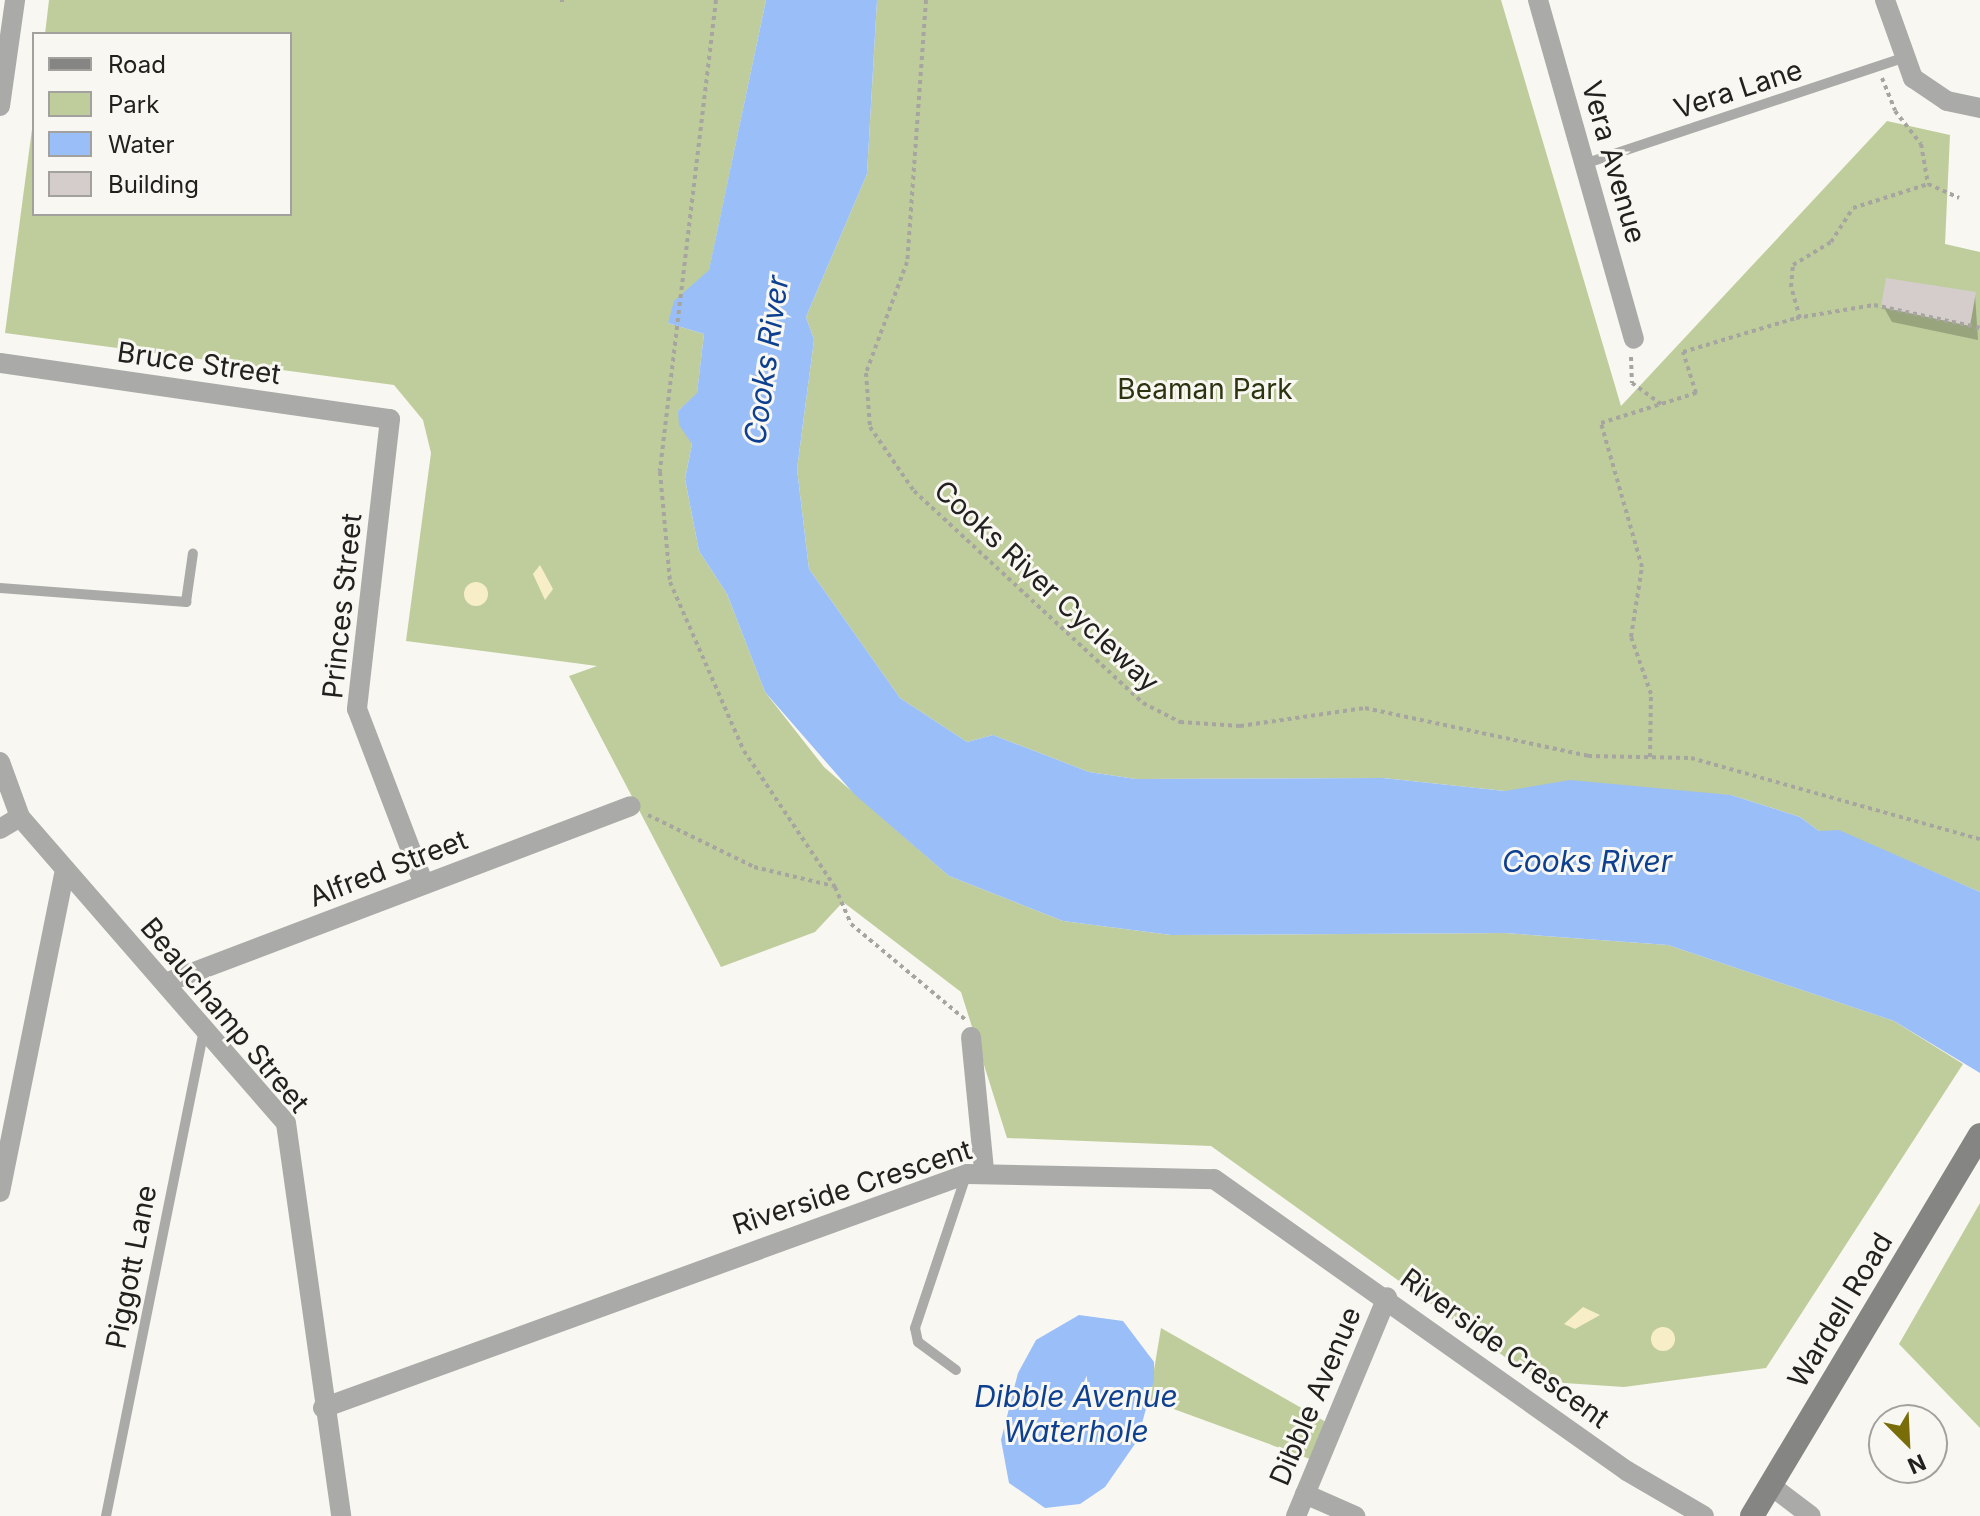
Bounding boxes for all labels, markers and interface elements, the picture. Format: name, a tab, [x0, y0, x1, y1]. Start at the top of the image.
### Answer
legend	[32, 32, 292, 216]
text: Road	[108, 50, 166, 79]
street label: Vera Lane	[1670, 53, 1806, 125]
street label: Vera Avenue	[1575, 77, 1653, 247]
text: Park	[108, 90, 159, 119]
text: Water	[108, 130, 175, 159]
text: Building	[108, 170, 199, 199]
water label: Cooks River	[736, 273, 796, 447]
street label: Bruce Street	[115, 335, 283, 391]
park label: Beaman Park	[1117, 372, 1293, 406]
street label: Cooks River Cycleway	[928, 473, 1166, 699]
street label: Princes Street	[316, 512, 368, 700]
street label: Alfred Street	[304, 822, 472, 914]
water label: Cooks River	[1502, 843, 1672, 879]
street label: Beauchamp Street	[134, 911, 316, 1119]
street label: Riverside Crescent	[728, 1132, 976, 1242]
street label: Piggott Lane	[99, 1182, 163, 1352]
street label: Wardell Road	[1781, 1227, 1899, 1393]
street label: Riverside Crescent	[1394, 1261, 1616, 1435]
street label: Dibble Avenue	[1262, 1302, 1368, 1490]
water label: Dibble Avenue Waterhole	[974, 1378, 1178, 1448]
north arrow	[1868, 1404, 1948, 1484]
text: N	[1904, 1449, 1930, 1479]

